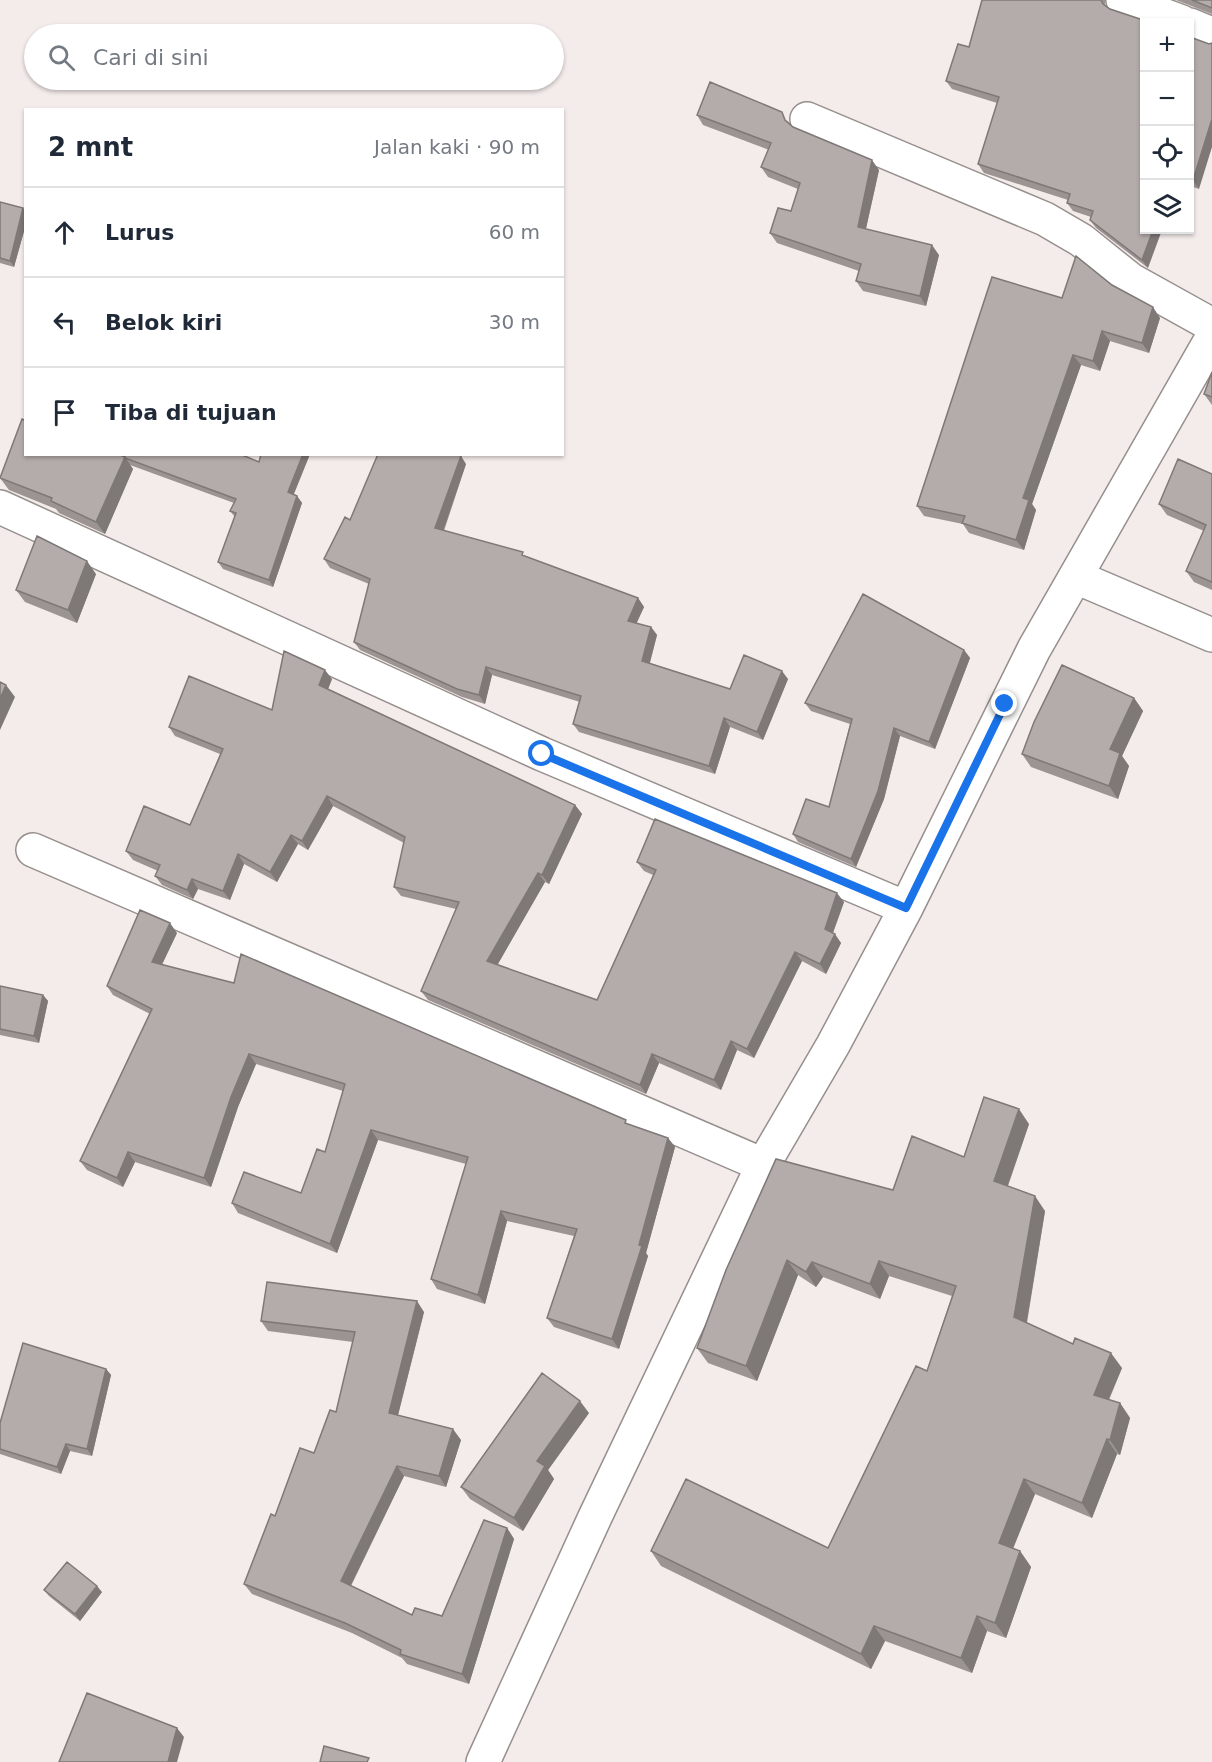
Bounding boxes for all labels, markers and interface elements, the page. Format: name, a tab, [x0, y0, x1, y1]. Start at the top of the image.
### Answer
map controls	[1140, 18, 1194, 234]
button: +	[1140, 18, 1194, 72]
search box	[24, 24, 564, 90]
icon: search	[45, 41, 78, 74]
text: Cari di sini	[93, 45, 209, 70]
button: −	[1140, 72, 1194, 126]
button: locate	[1140, 126, 1194, 180]
text: 2 mnt	[48, 132, 133, 162]
text: Jalan kaki · 90 m	[374, 135, 540, 159]
button: layers	[1140, 180, 1194, 234]
icon: ahead	[48, 216, 81, 249]
text: Lurus	[105, 220, 174, 245]
text: 60 m	[489, 220, 540, 244]
icon: left	[48, 306, 81, 339]
text: Belok kiri	[105, 310, 222, 335]
text: 30 m	[489, 310, 540, 334]
icon: arrive	[48, 396, 81, 429]
text: Tiba di tujuan	[105, 400, 277, 425]
route end	[991, 690, 1017, 716]
route start	[528, 740, 554, 766]

